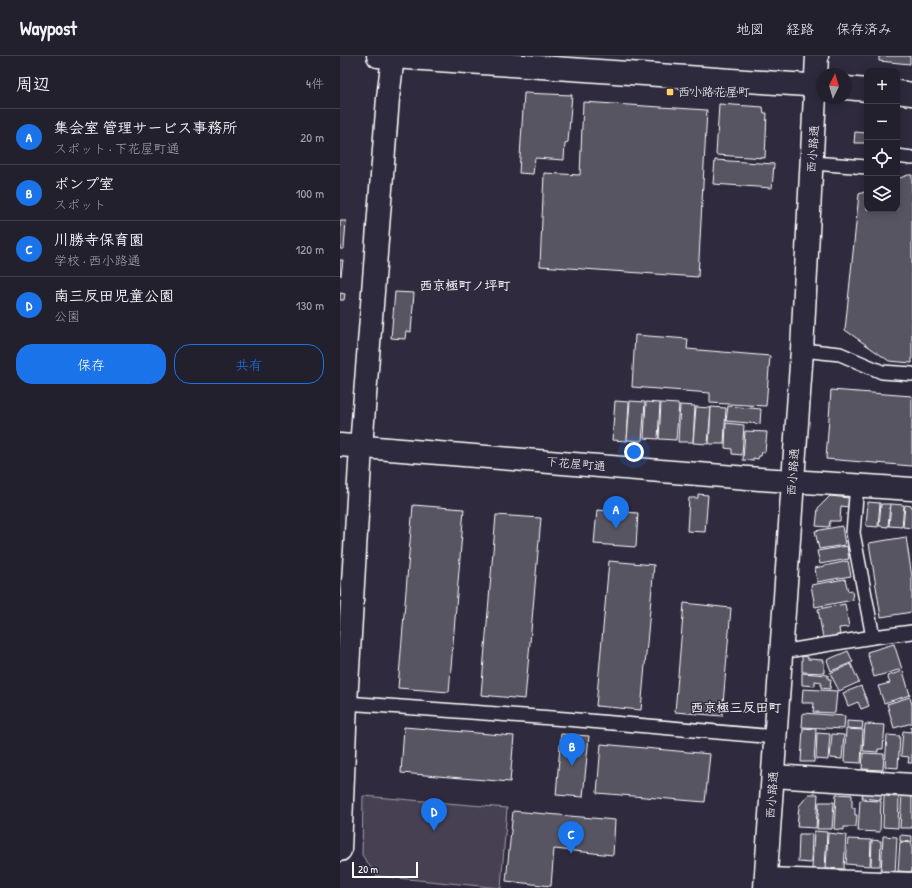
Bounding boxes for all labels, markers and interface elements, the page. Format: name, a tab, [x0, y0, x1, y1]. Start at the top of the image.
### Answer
text: Waypost	[20, 15, 77, 41]
text: 地図	[736, 19, 764, 38]
text: 経路	[786, 19, 814, 38]
text: 保存済み	[836, 19, 892, 38]
north arrow	[816, 68, 852, 104]
map controls	[864, 68, 900, 212]
button: +	[864, 68, 900, 104]
text: 周辺	[16, 72, 50, 95]
text: 4件	[306, 74, 324, 92]
place label: 西小路花屋町	[678, 83, 750, 100]
marker: 西小路花屋町	[665, 87, 675, 97]
button: −	[864, 104, 900, 140]
text: 集会室 管理サービス事務所	[54, 117, 237, 138]
street label: 西小路通	[802, 124, 823, 174]
text: A	[26, 128, 32, 146]
text: 20 m	[300, 128, 324, 146]
text: スポット · 下花屋町通	[54, 139, 180, 157]
button: locate	[864, 140, 900, 176]
text: ポンプ室	[54, 173, 114, 194]
button: layers	[864, 176, 900, 212]
text: B	[26, 184, 32, 202]
text: 100 m	[296, 184, 324, 202]
text: スポット	[54, 195, 106, 213]
text: 川勝寺保育園	[54, 229, 144, 250]
text: C	[25, 240, 33, 258]
text: 120 m	[296, 240, 324, 258]
text: 学校 · 西小路通	[54, 251, 141, 269]
district label: 西京極町ノ坪町	[419, 276, 511, 294]
text: 南三反田児童公園	[54, 285, 174, 306]
text: D	[26, 296, 32, 314]
text: 130 m	[296, 296, 324, 314]
text: 公園	[54, 307, 80, 325]
button: 保存	[16, 344, 166, 384]
button: 共有	[174, 344, 324, 384]
your location	[624, 442, 644, 462]
street label: 西小路通	[782, 447, 803, 497]
street label: 下花屋町通	[545, 452, 607, 475]
pin: A	[603, 496, 629, 529]
district label: 西京極三反田町	[690, 698, 782, 716]
pin: B	[559, 733, 585, 766]
street label: 西小路通	[761, 770, 782, 820]
pin: D	[421, 798, 447, 831]
pin: C	[558, 821, 584, 854]
scale bar	[352, 860, 418, 879]
text: 20 m	[358, 862, 378, 876]

